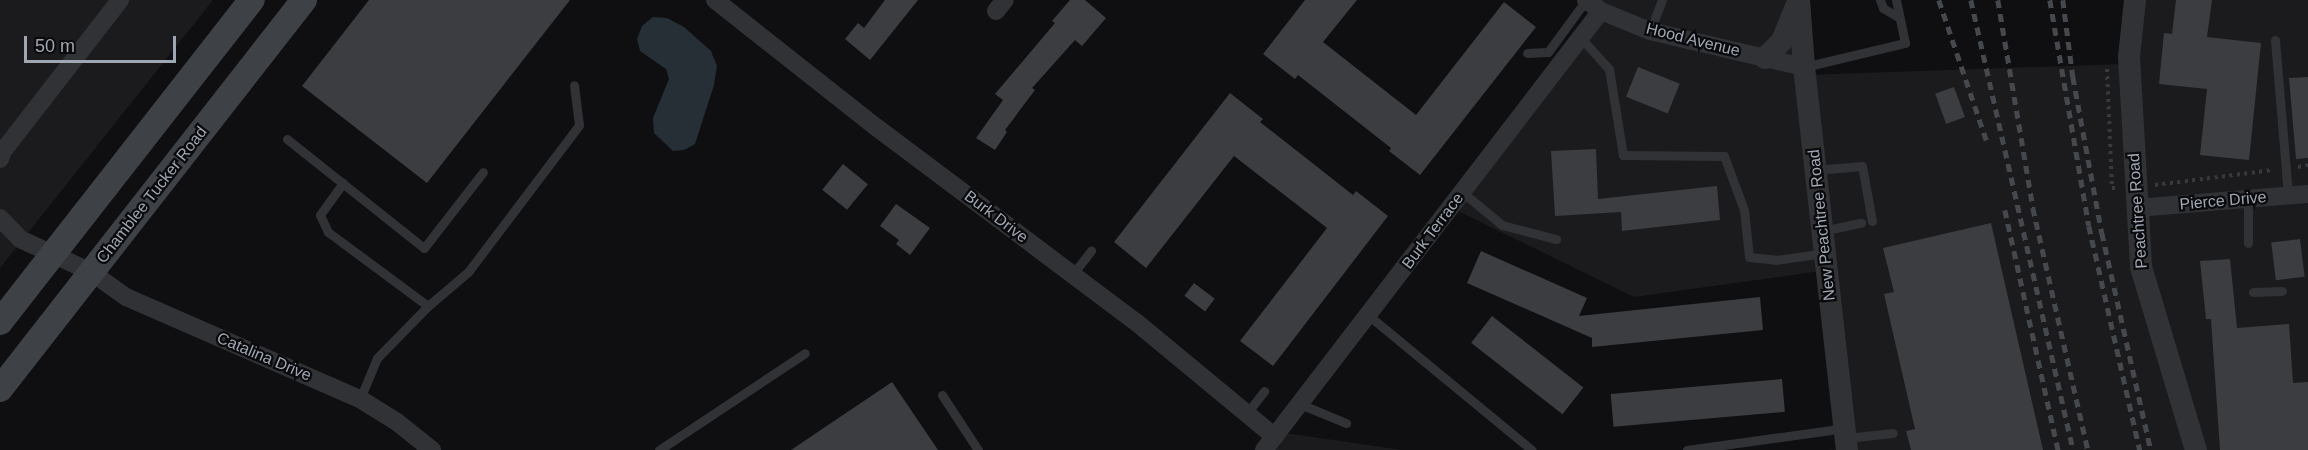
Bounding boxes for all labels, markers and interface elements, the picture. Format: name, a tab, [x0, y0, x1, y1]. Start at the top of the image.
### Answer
street label: Hood Avenue	[1644, 19, 1742, 61]
scale bar	[27, 24, 178, 62]
text: 50 m	[35, 36, 75, 56]
street label: Chamblee Tucker Road	[93, 123, 211, 267]
street label: New Peachtree Road	[1805, 148, 1839, 302]
street label: Peachtree Road	[2124, 153, 2152, 269]
street label: Burk Drive	[960, 187, 1032, 247]
street label: Pierce Drive	[2179, 188, 2267, 214]
street label: Burk Terrace	[1398, 189, 1468, 273]
street label: Catalina Drive	[214, 329, 314, 385]

